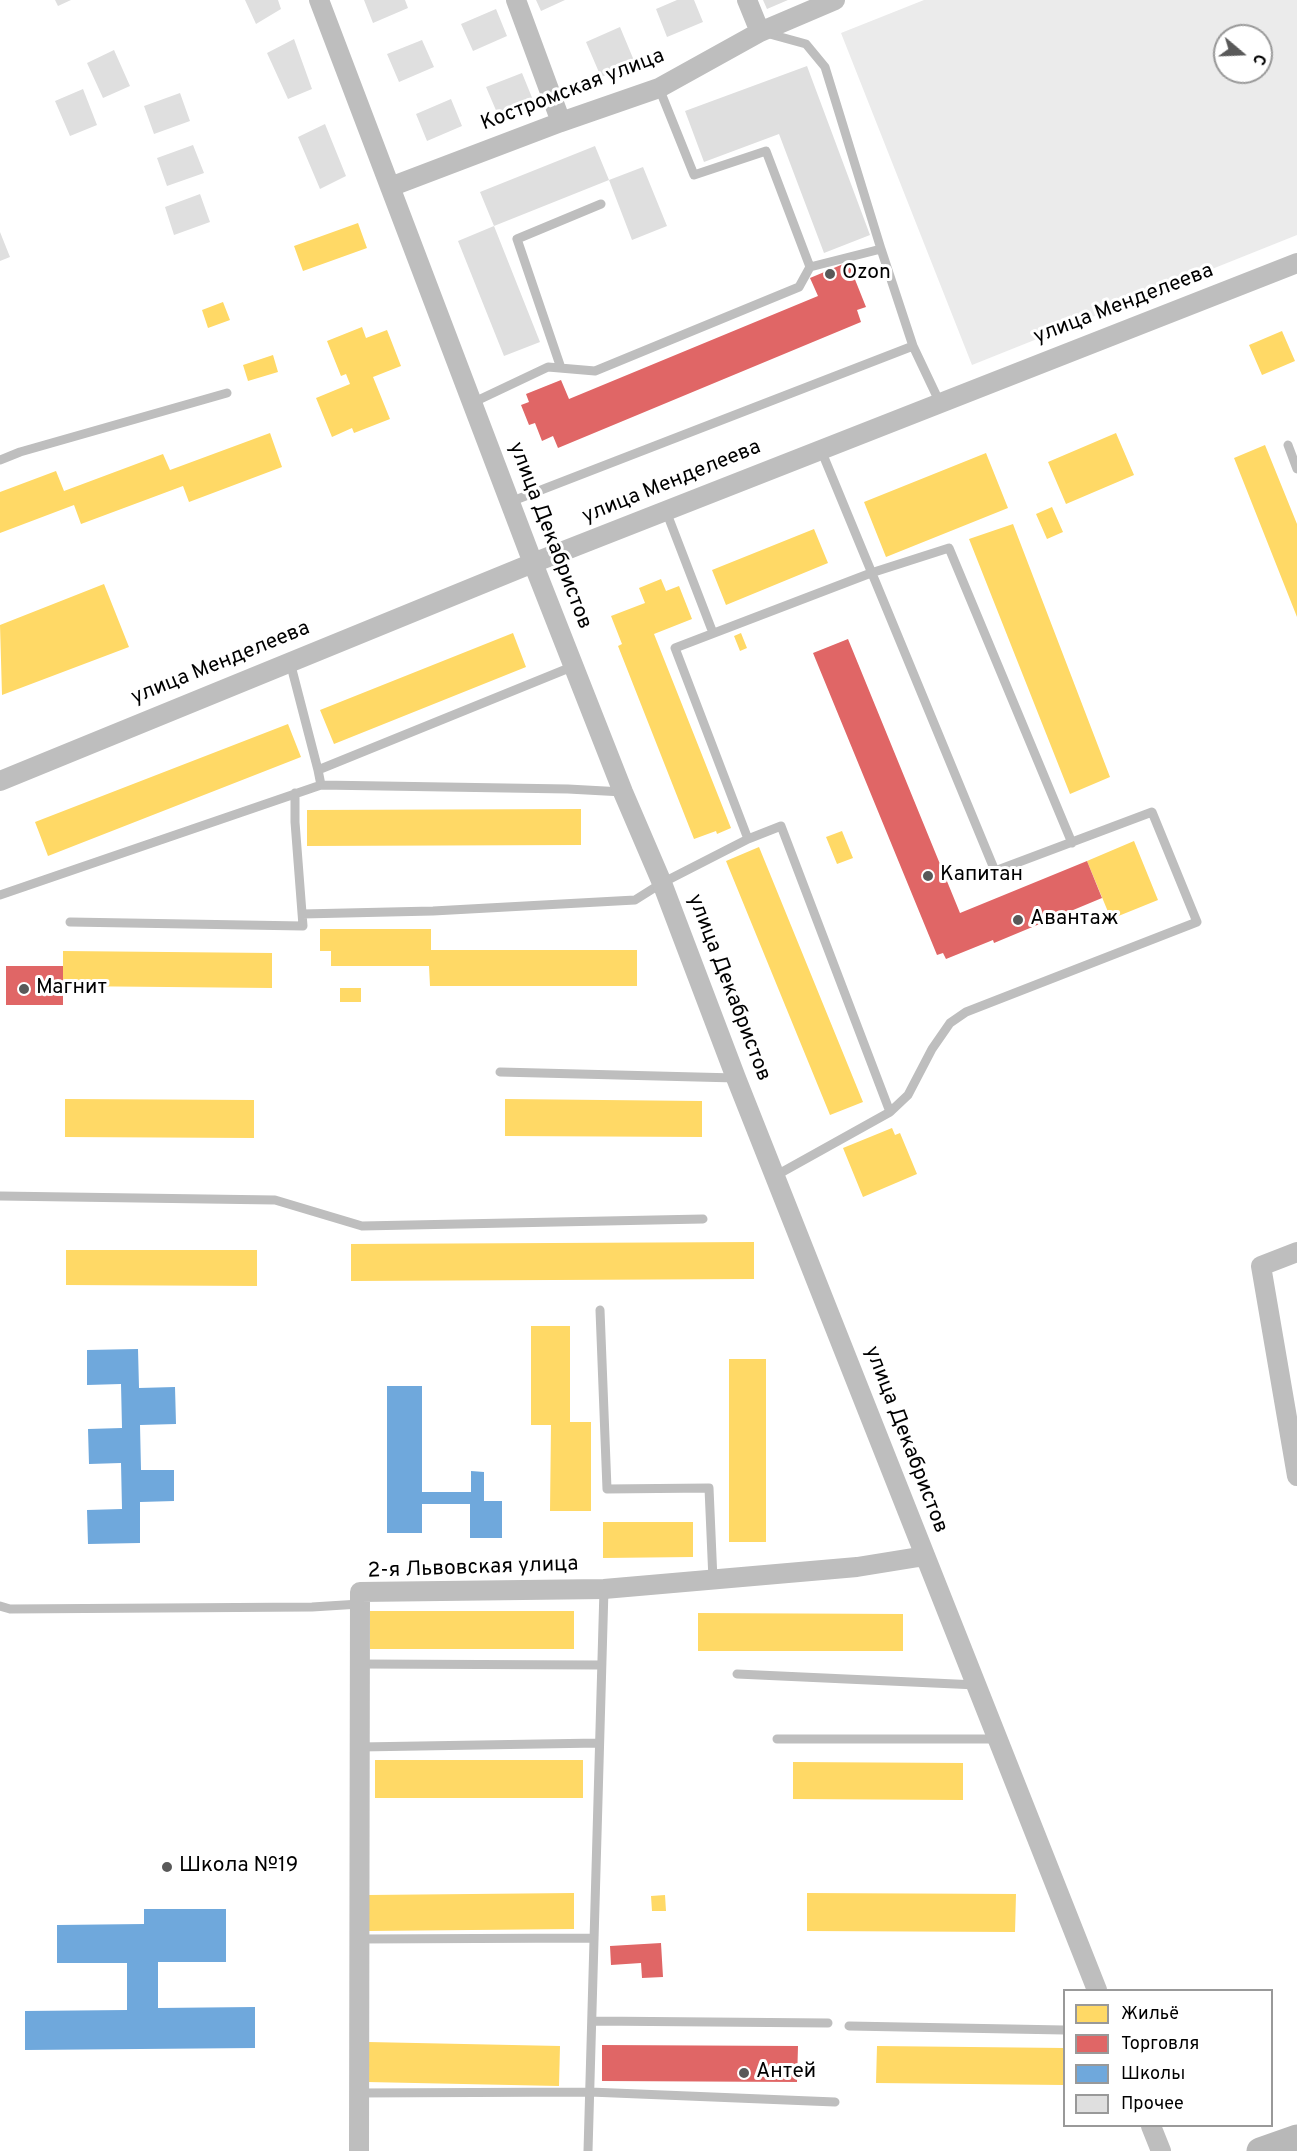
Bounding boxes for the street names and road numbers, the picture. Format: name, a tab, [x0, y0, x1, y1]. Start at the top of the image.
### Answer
street label: Костромская улица	[478, 44, 668, 138]
street label: улица Менделеева	[1031, 259, 1217, 351]
street label: улица Менделеева	[579, 436, 765, 530]
street label: улица Декабристов	[502, 439, 596, 633]
street label: улица Менделеева	[128, 617, 314, 711]
street label: улица Декабристов	[681, 891, 775, 1085]
street label: улица Декабристов	[858, 1343, 952, 1537]
street label: 2-я Львовская улица	[367, 1553, 579, 1585]

